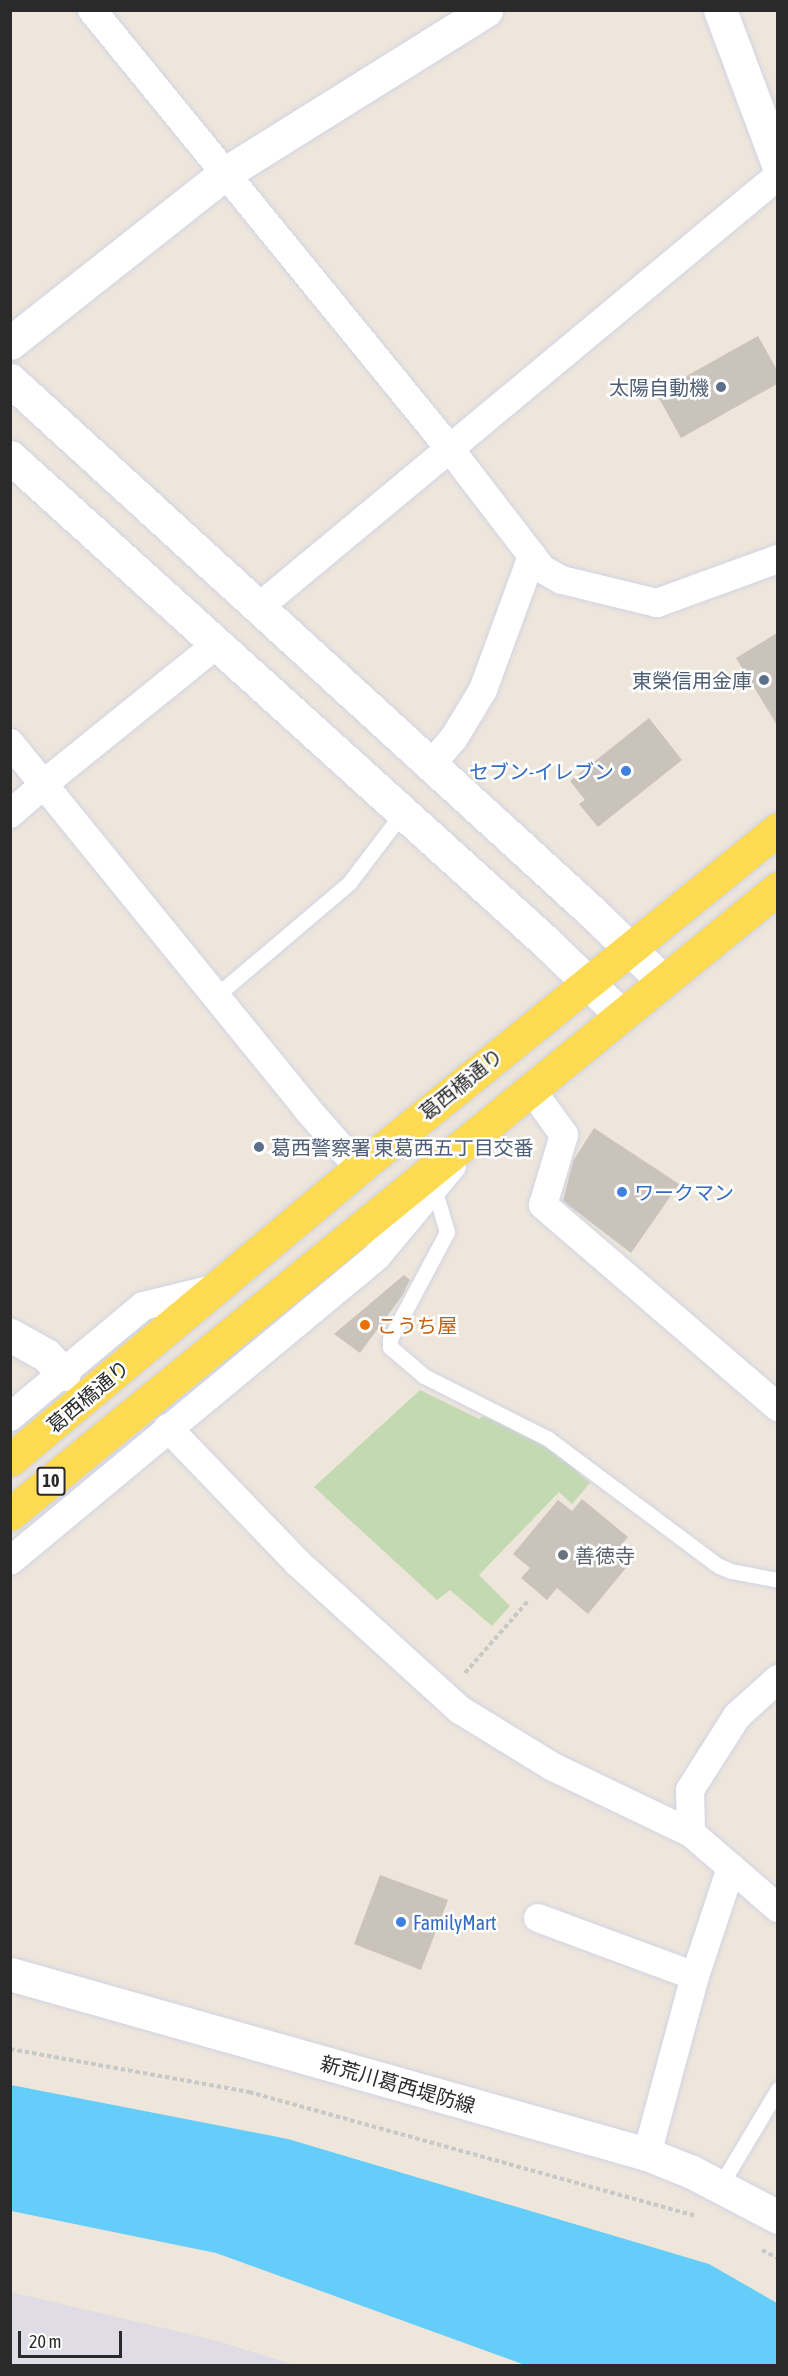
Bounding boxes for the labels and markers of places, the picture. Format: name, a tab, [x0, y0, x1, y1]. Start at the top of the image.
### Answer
place label: 太陽自動機	[609, 375, 709, 399]
marker: 太陽自動機	[714, 380, 728, 394]
place label: 東榮信用金庫	[632, 668, 752, 692]
marker: 東榮信用金庫	[757, 673, 771, 687]
place label: セブン-イレブン	[469, 759, 614, 783]
marker: セブン-イレブン	[619, 764, 633, 778]
place label: 葛西警察署 東葛西五丁目交番	[271, 1135, 534, 1159]
marker: 葛西警察署 東葛西五丁目交番	[252, 1140, 266, 1154]
place label: ワークマン	[634, 1180, 734, 1204]
marker: ワークマン	[615, 1185, 629, 1199]
place label: こうち屋	[377, 1313, 457, 1337]
marker: こうち屋	[358, 1318, 372, 1332]
place label: 善徳寺	[575, 1543, 635, 1567]
marker: 善徳寺	[556, 1548, 570, 1562]
place label: FamilyMart	[413, 1910, 496, 1934]
marker: FamilyMart	[394, 1915, 408, 1929]

